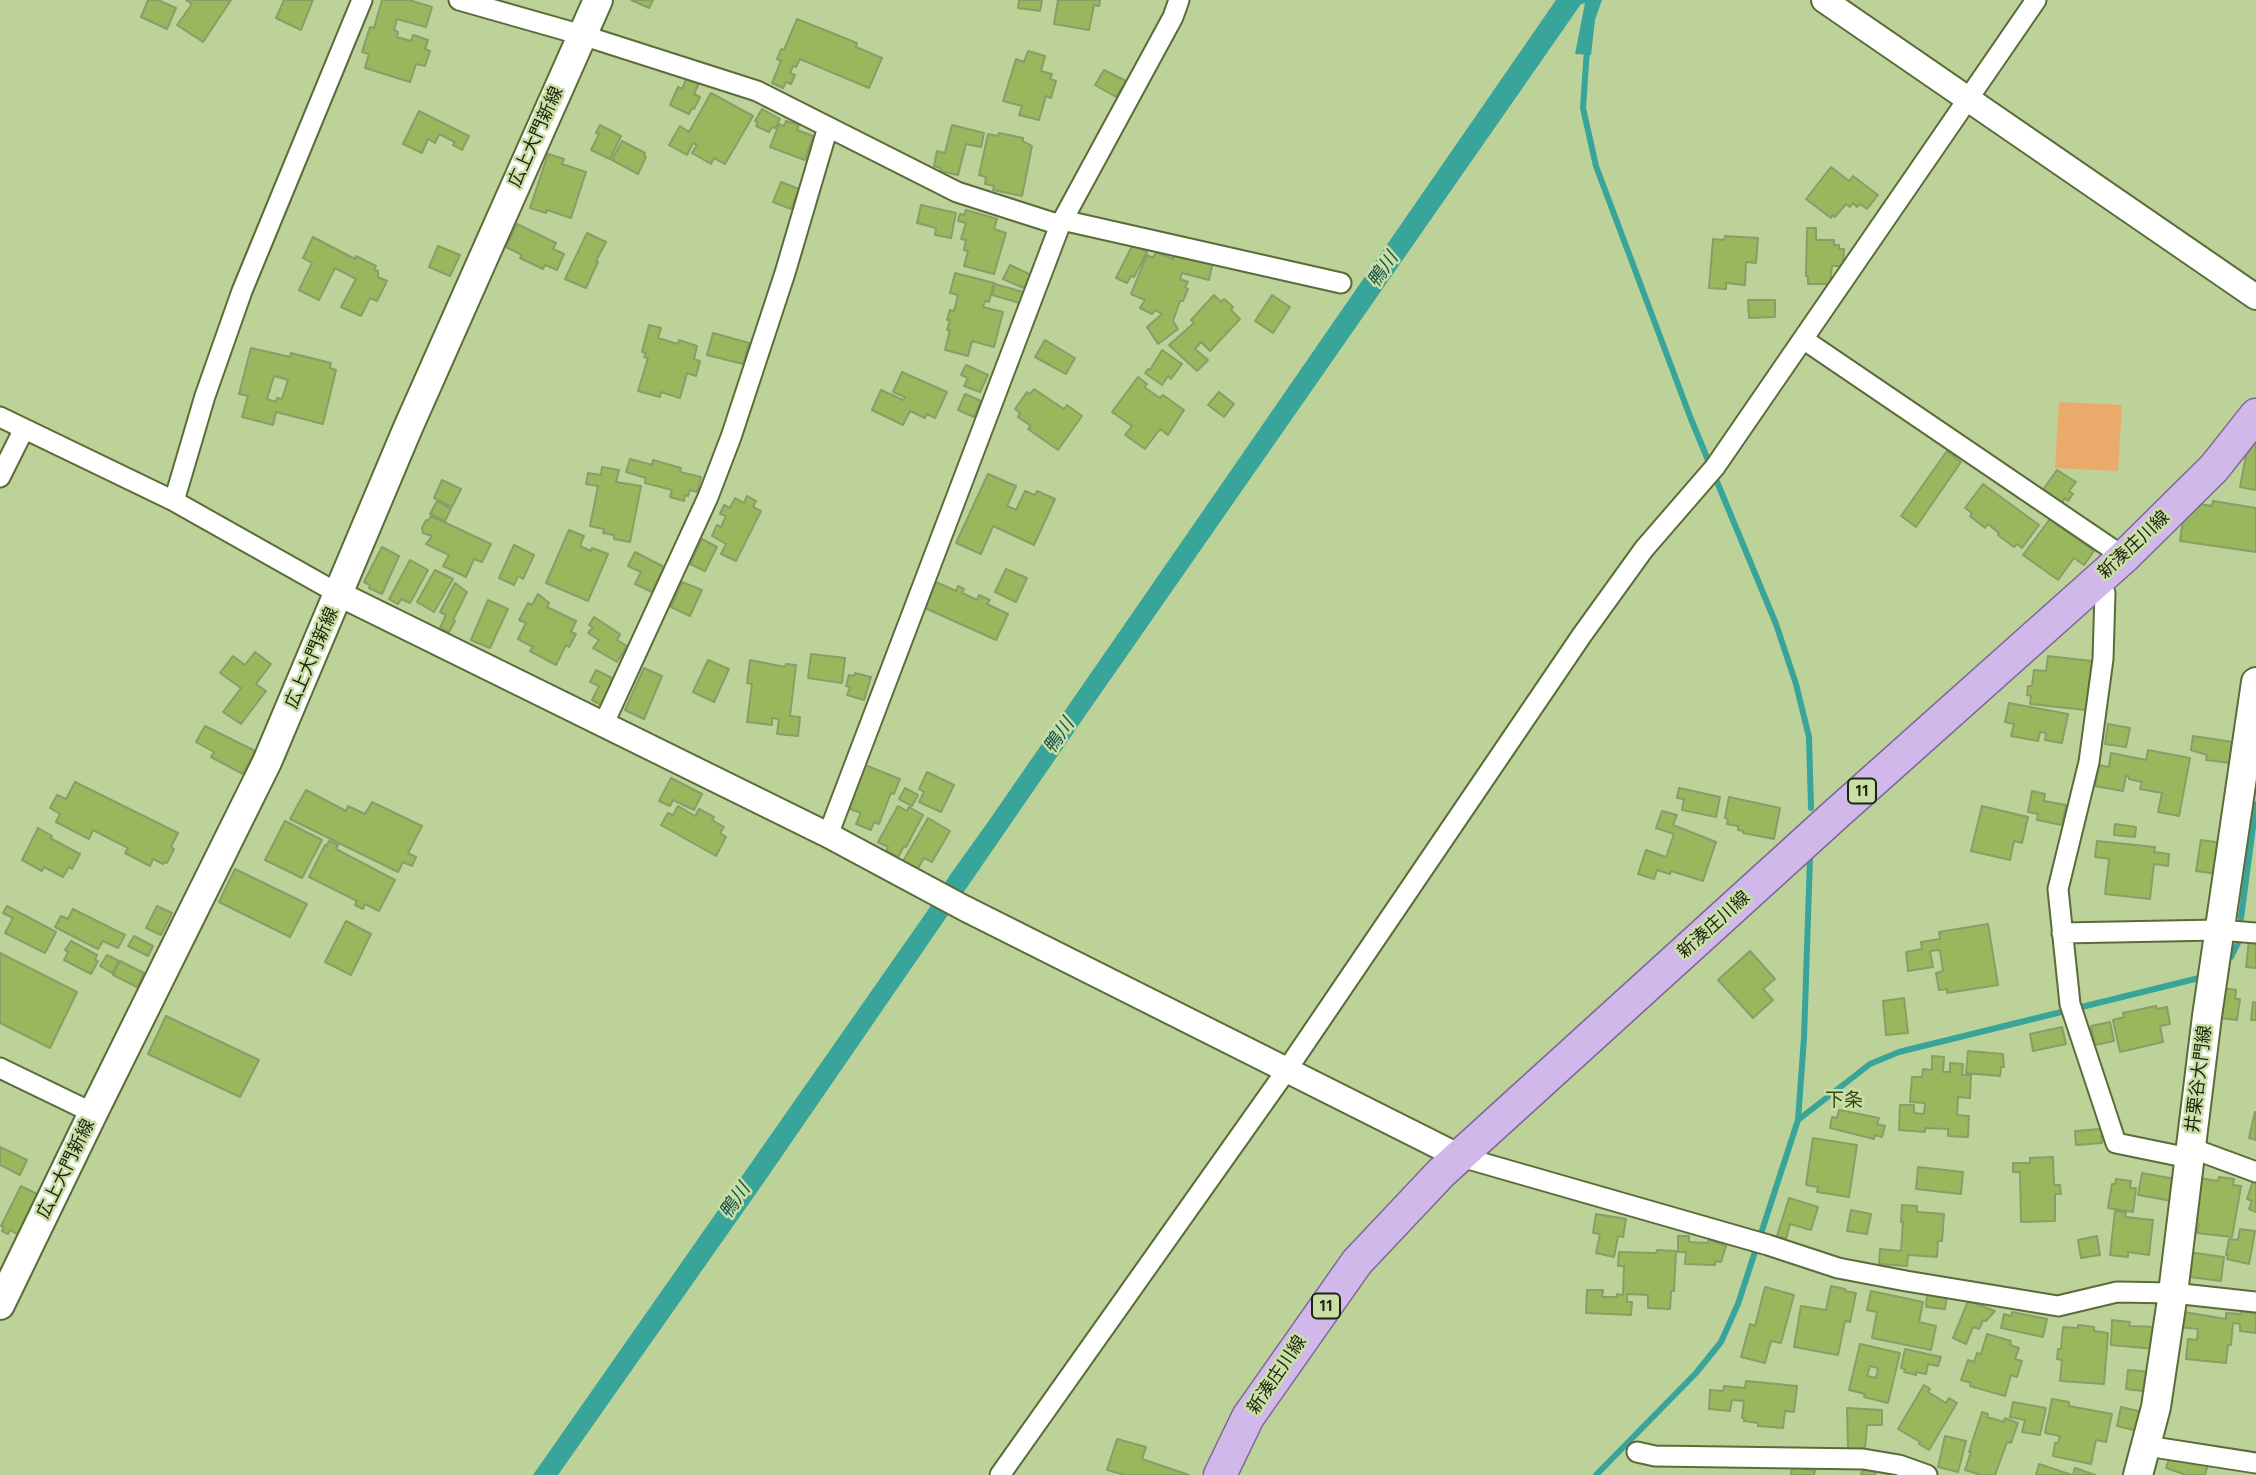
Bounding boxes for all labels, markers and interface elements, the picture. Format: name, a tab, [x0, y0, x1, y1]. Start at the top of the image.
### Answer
street label: 広上大門新線	[504, 83, 568, 191]
water label: 鴨川	[1363, 248, 1403, 292]
street label: 新湊庄川線	[2094, 506, 2174, 584]
street label: 広上大門新線	[281, 604, 343, 712]
water label: 鴨川	[1039, 714, 1079, 758]
road number: 11	[1848, 778, 1876, 804]
street label: 新湊庄川線	[1673, 887, 1755, 963]
street label: 井栗谷大門線	[2182, 1024, 2216, 1134]
district label: 下条	[1825, 1089, 1863, 1111]
street label: 広上大門新線	[33, 1116, 99, 1222]
water label: 鴨川	[715, 1179, 755, 1223]
road number: 11	[1312, 1294, 1340, 1318]
street label: 新湊庄川線	[1243, 1332, 1311, 1418]

